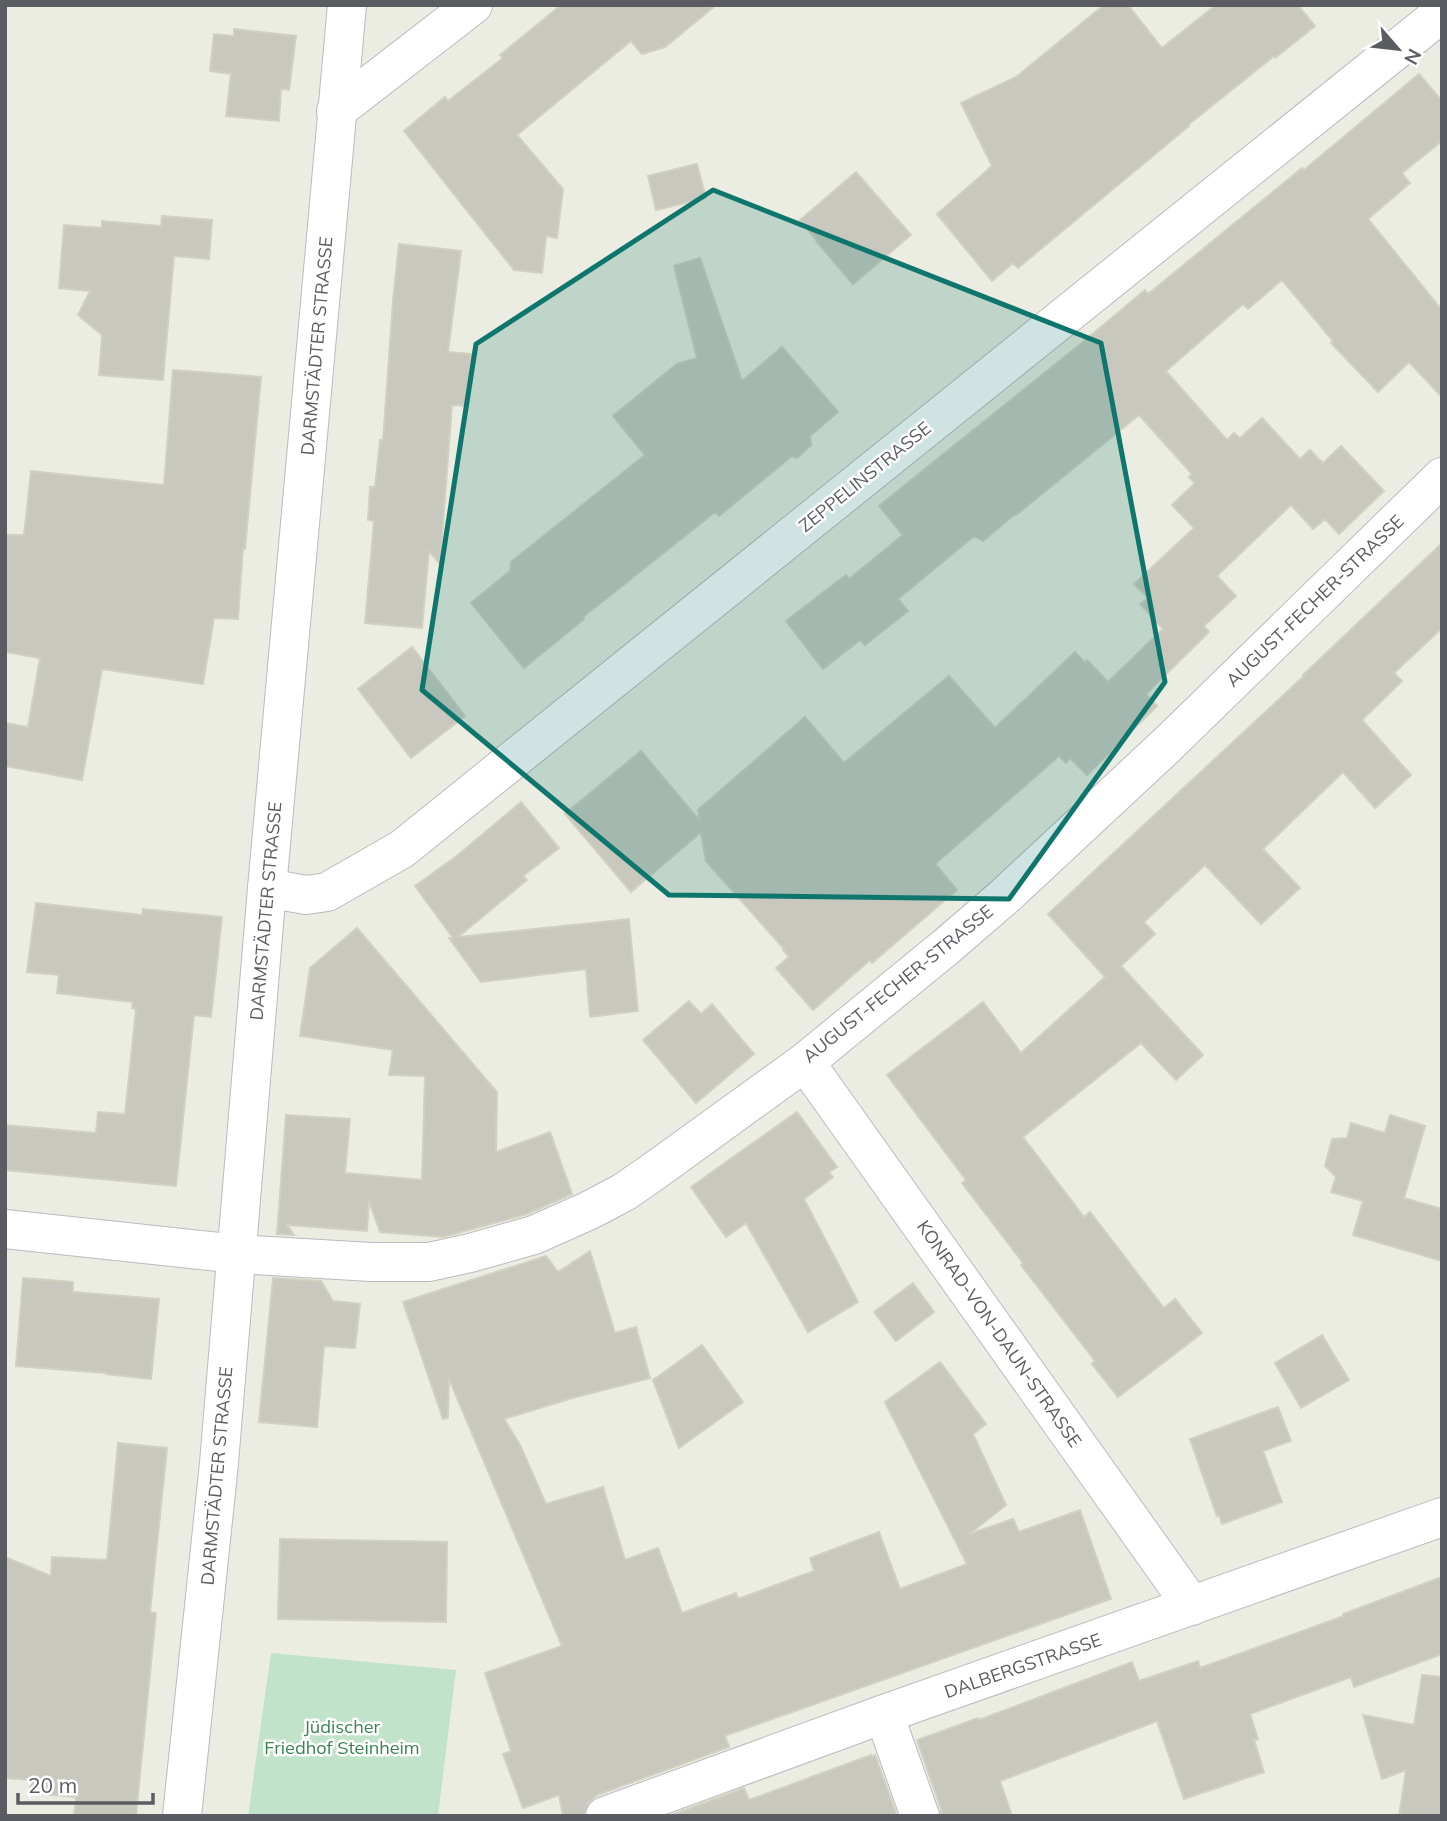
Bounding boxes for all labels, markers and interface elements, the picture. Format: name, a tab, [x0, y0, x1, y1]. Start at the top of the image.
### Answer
north arrow	[1363, 14, 1433, 84]
text: N	[1399, 45, 1427, 69]
street label: DARMSTÄDTER STRASSE	[295, 236, 338, 456]
street label: ZEPPELINSTRASSE	[794, 416, 935, 537]
street label: AUGUST-FECHER-STRASSE	[1221, 510, 1408, 692]
street label: DARMSTÄDTER STRASSE	[244, 801, 287, 1021]
street label: AUGUST-FECHER-STRASSE	[798, 900, 998, 1068]
street label: KONRAD-VON-DAUN-STRASSE	[912, 1216, 1087, 1452]
street label: DARMSTÄDTER STRASSE	[195, 1366, 238, 1586]
street label: DALBERGSTRASSE	[941, 1628, 1104, 1703]
park label: Jüdischer Friedhof Steinheim	[264, 1715, 420, 1759]
scale bar	[18, 1762, 152, 1806]
text: 20 m	[28, 1772, 77, 1798]

